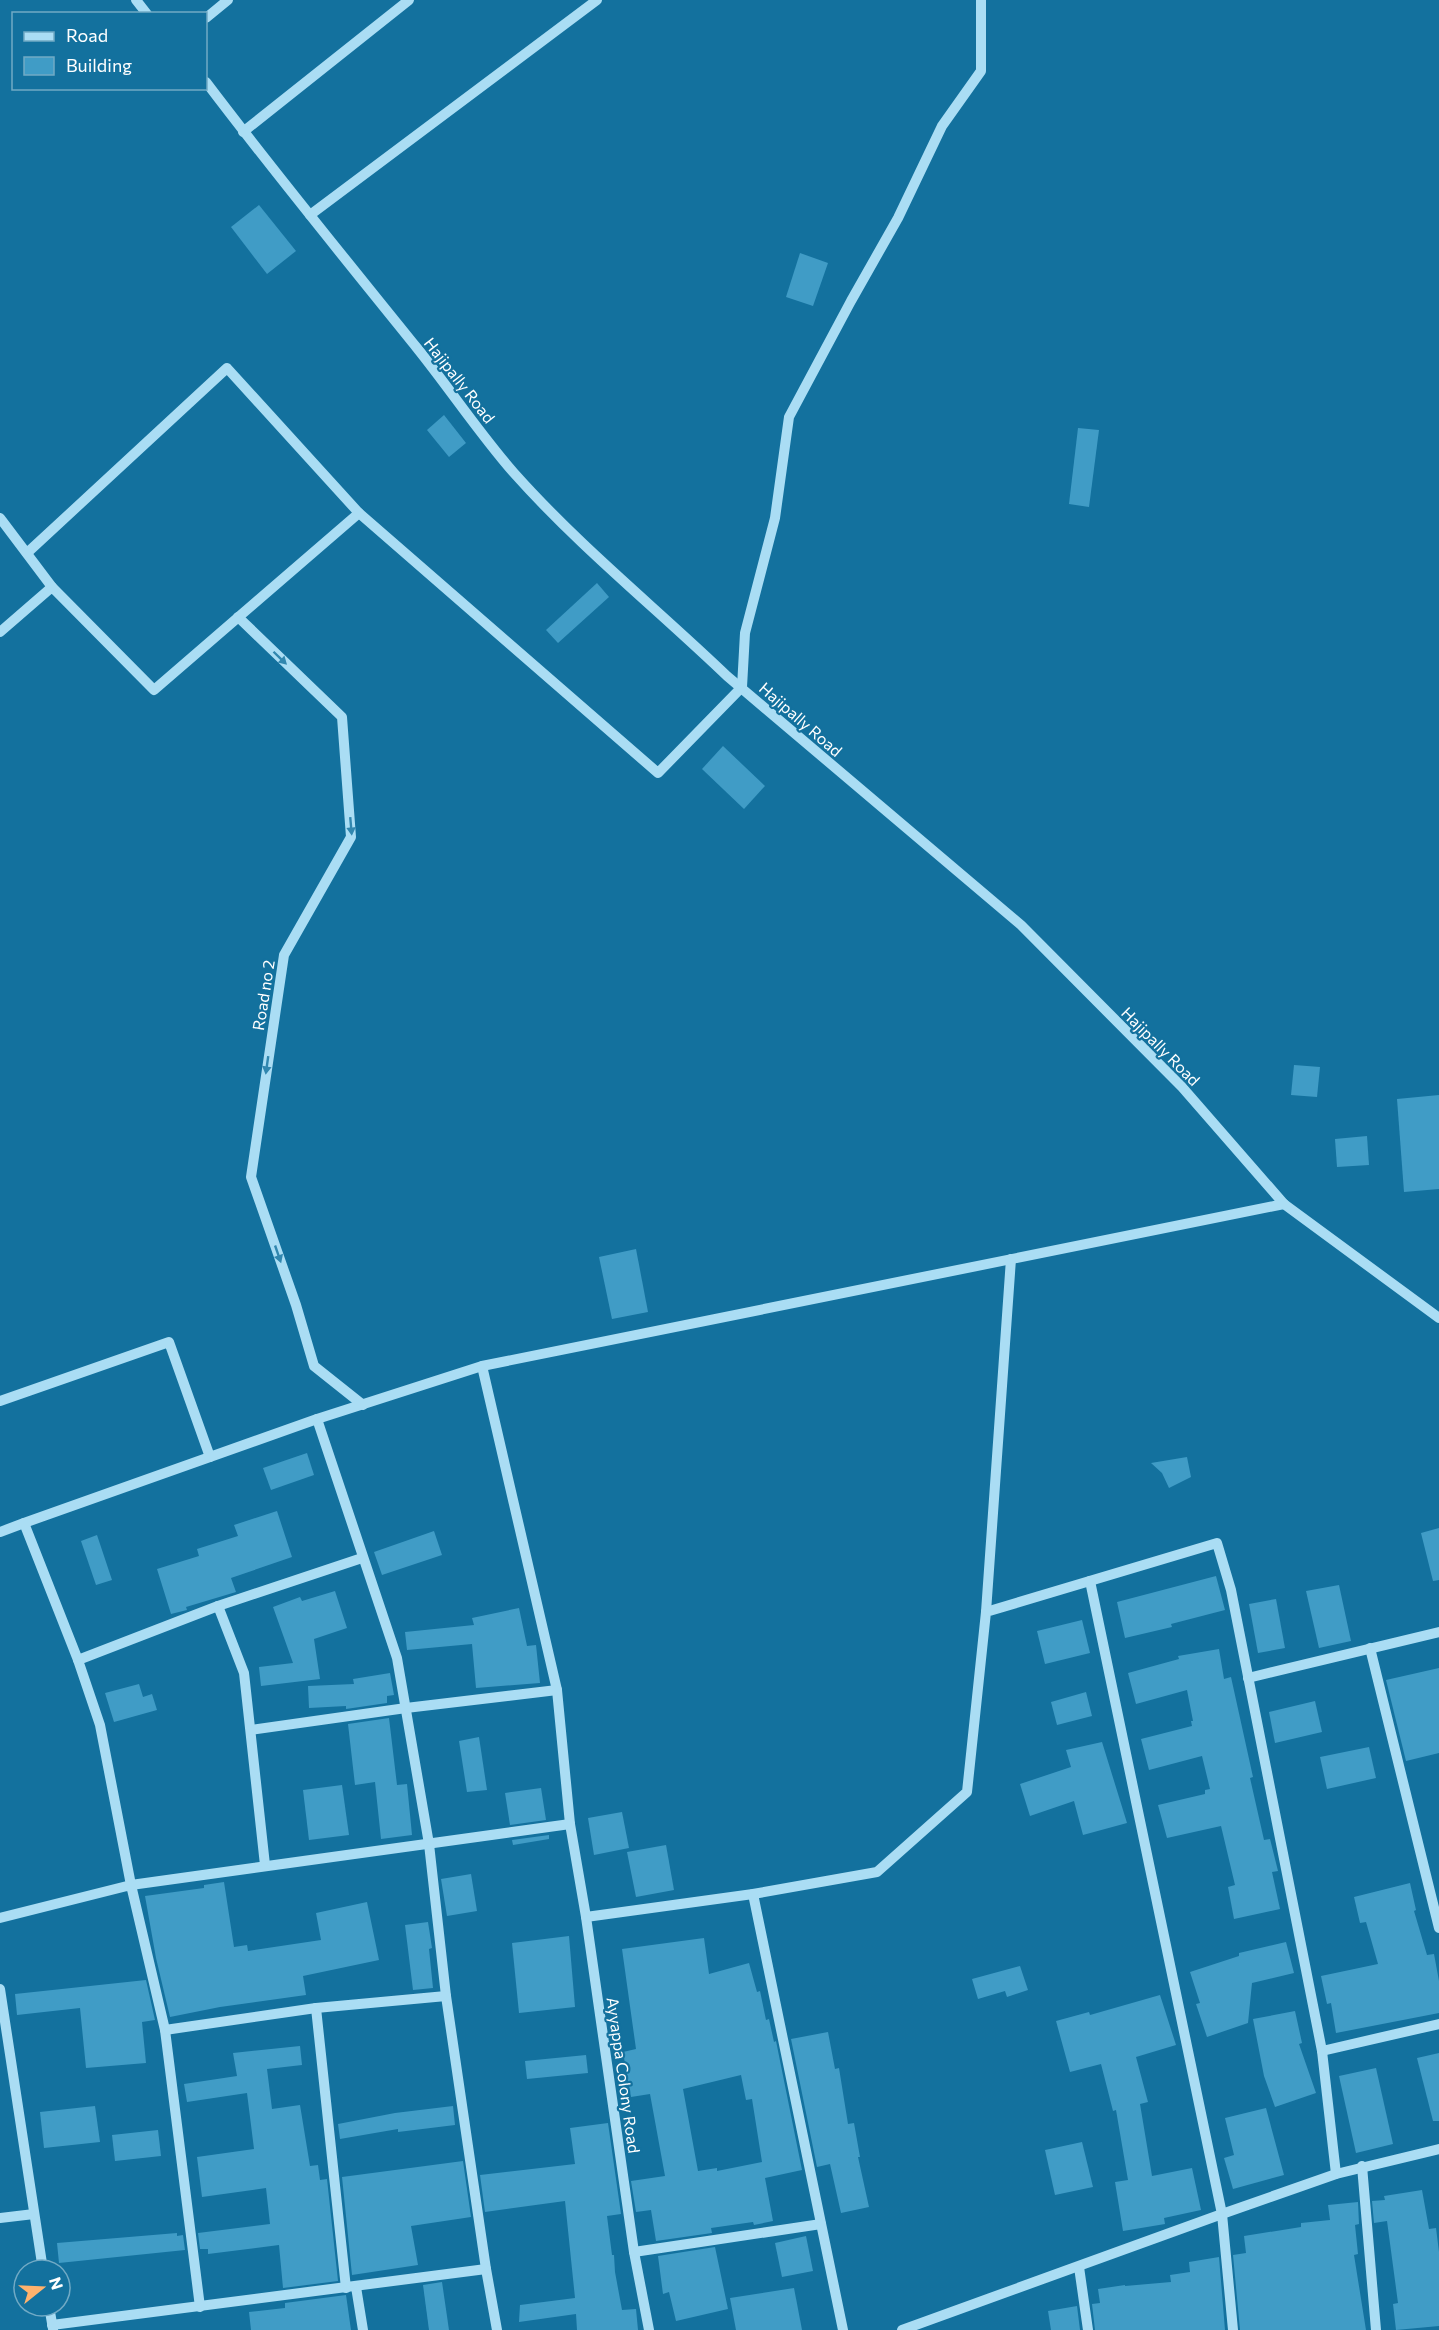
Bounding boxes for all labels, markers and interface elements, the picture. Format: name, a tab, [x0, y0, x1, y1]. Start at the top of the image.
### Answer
legend	[12, 12, 207, 90]
text: Road	[66, 24, 108, 46]
text: Building	[66, 54, 132, 76]
street label: Hajipally Road	[421, 333, 499, 427]
one-way arrow	[273, 650, 287, 664]
street label: Hajipally Road	[756, 678, 846, 760]
one-way arrow	[346, 817, 355, 836]
street label: Road no 2	[248, 958, 278, 1032]
street label: Hajipally Road	[1118, 1003, 1204, 1089]
one-way arrow	[263, 1055, 272, 1074]
one-way arrow	[273, 1245, 283, 1263]
street label: Ayyappa Colony Road	[604, 1996, 644, 2154]
north arrow	[12, 2258, 72, 2318]
text: N	[46, 2275, 68, 2292]

